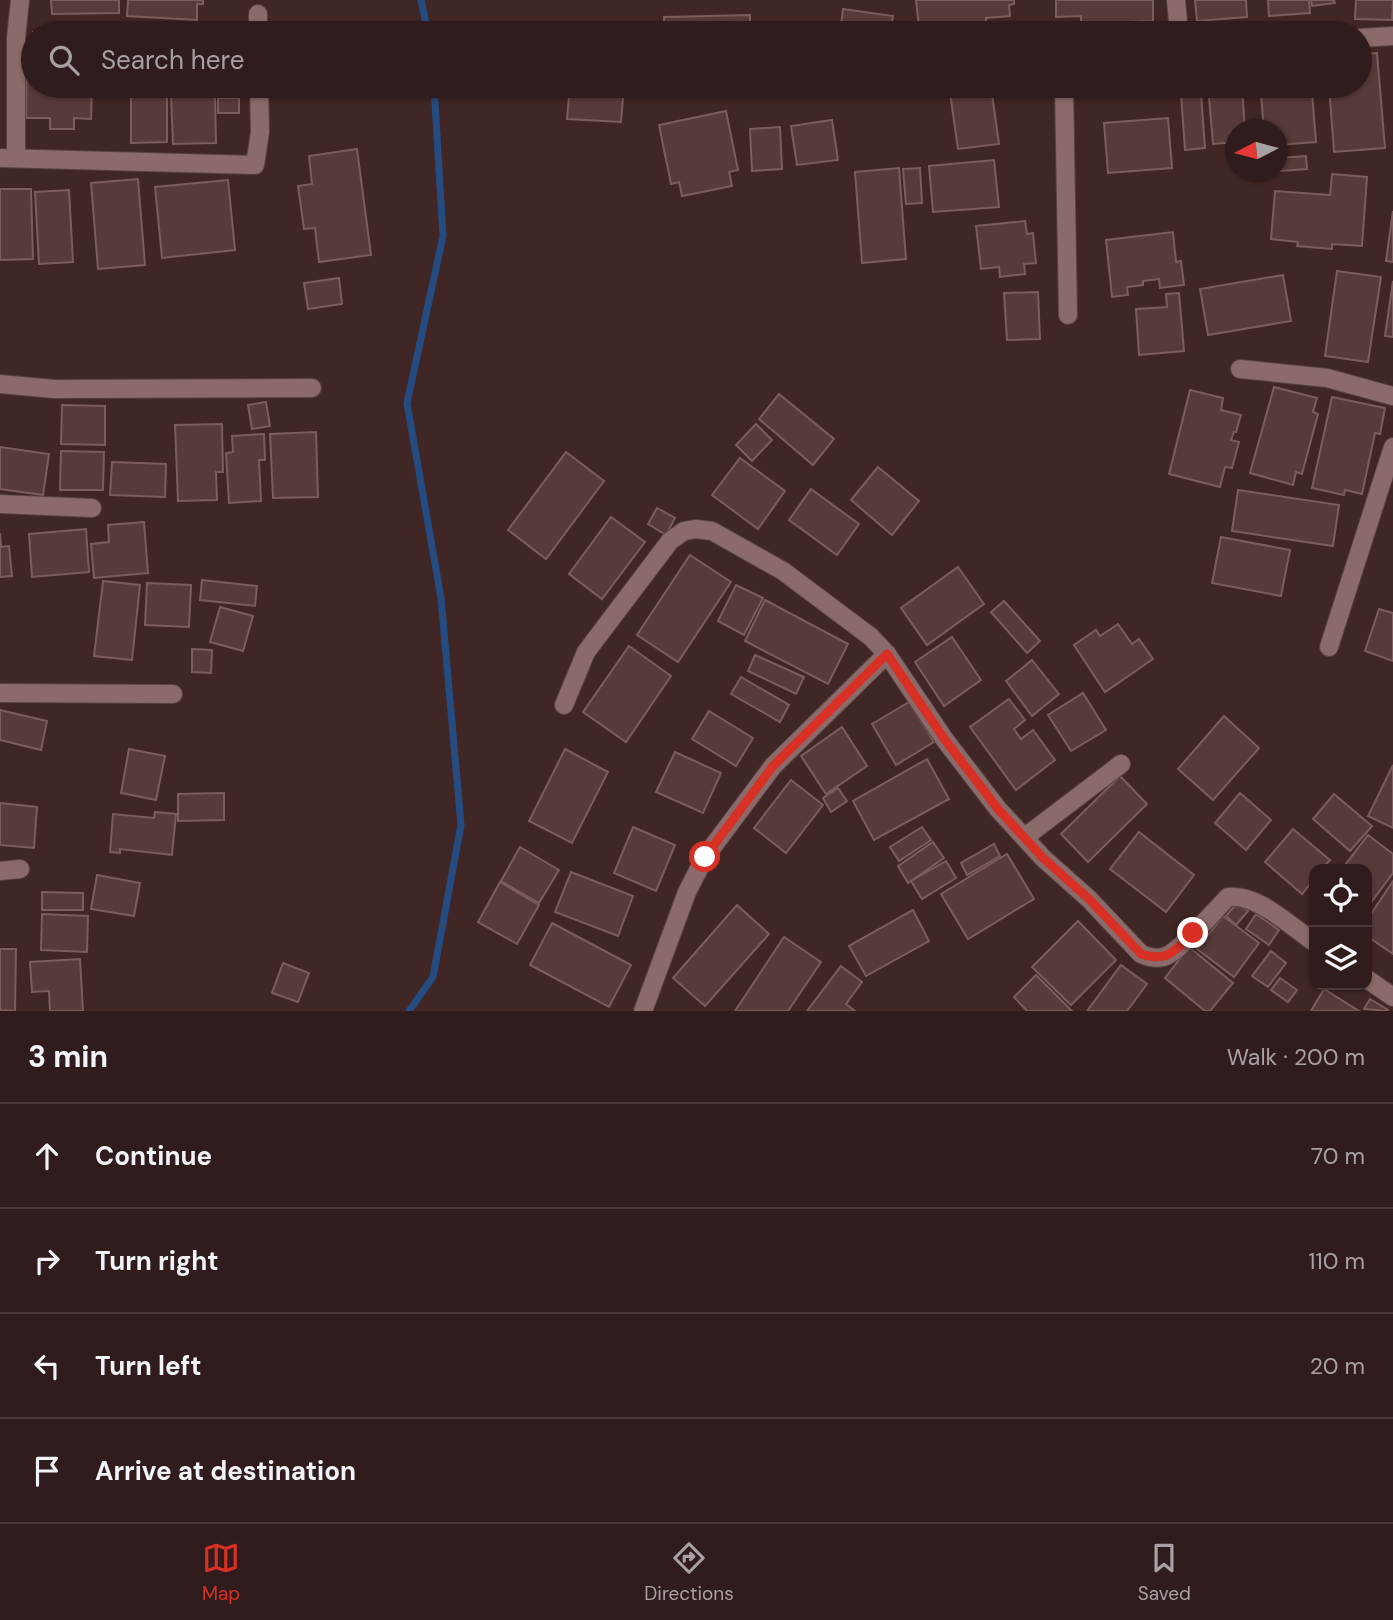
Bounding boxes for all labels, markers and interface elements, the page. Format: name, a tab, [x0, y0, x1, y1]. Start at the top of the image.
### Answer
search box	[21, 21, 1372, 98]
icon: search	[45, 41, 83, 79]
text: Search here	[101, 43, 244, 77]
north arrow	[1225, 119, 1288, 182]
route start	[689, 841, 720, 872]
map controls	[1309, 864, 1372, 990]
button: locate	[1309, 864, 1372, 927]
route end	[1177, 917, 1208, 948]
button: layers	[1309, 927, 1372, 990]
text: 3 min	[28, 1037, 108, 1076]
text: Walk · 200 m	[1227, 1042, 1365, 1072]
icon: ahead	[28, 1137, 66, 1175]
text: Continue	[95, 1139, 212, 1173]
text: 70 m	[1311, 1141, 1365, 1171]
icon: right	[28, 1242, 66, 1280]
text: Turn right	[95, 1244, 219, 1278]
text: 110 m	[1308, 1246, 1365, 1276]
icon: left	[28, 1347, 66, 1385]
text: Turn left	[95, 1349, 202, 1383]
text: 20 m	[1310, 1351, 1365, 1381]
icon: arrive	[28, 1452, 66, 1490]
text: Arrive at destination	[95, 1454, 356, 1488]
tab: Map	[202, 1539, 240, 1606]
tab: Directions	[644, 1539, 734, 1606]
tab: Saved	[1138, 1539, 1191, 1606]

